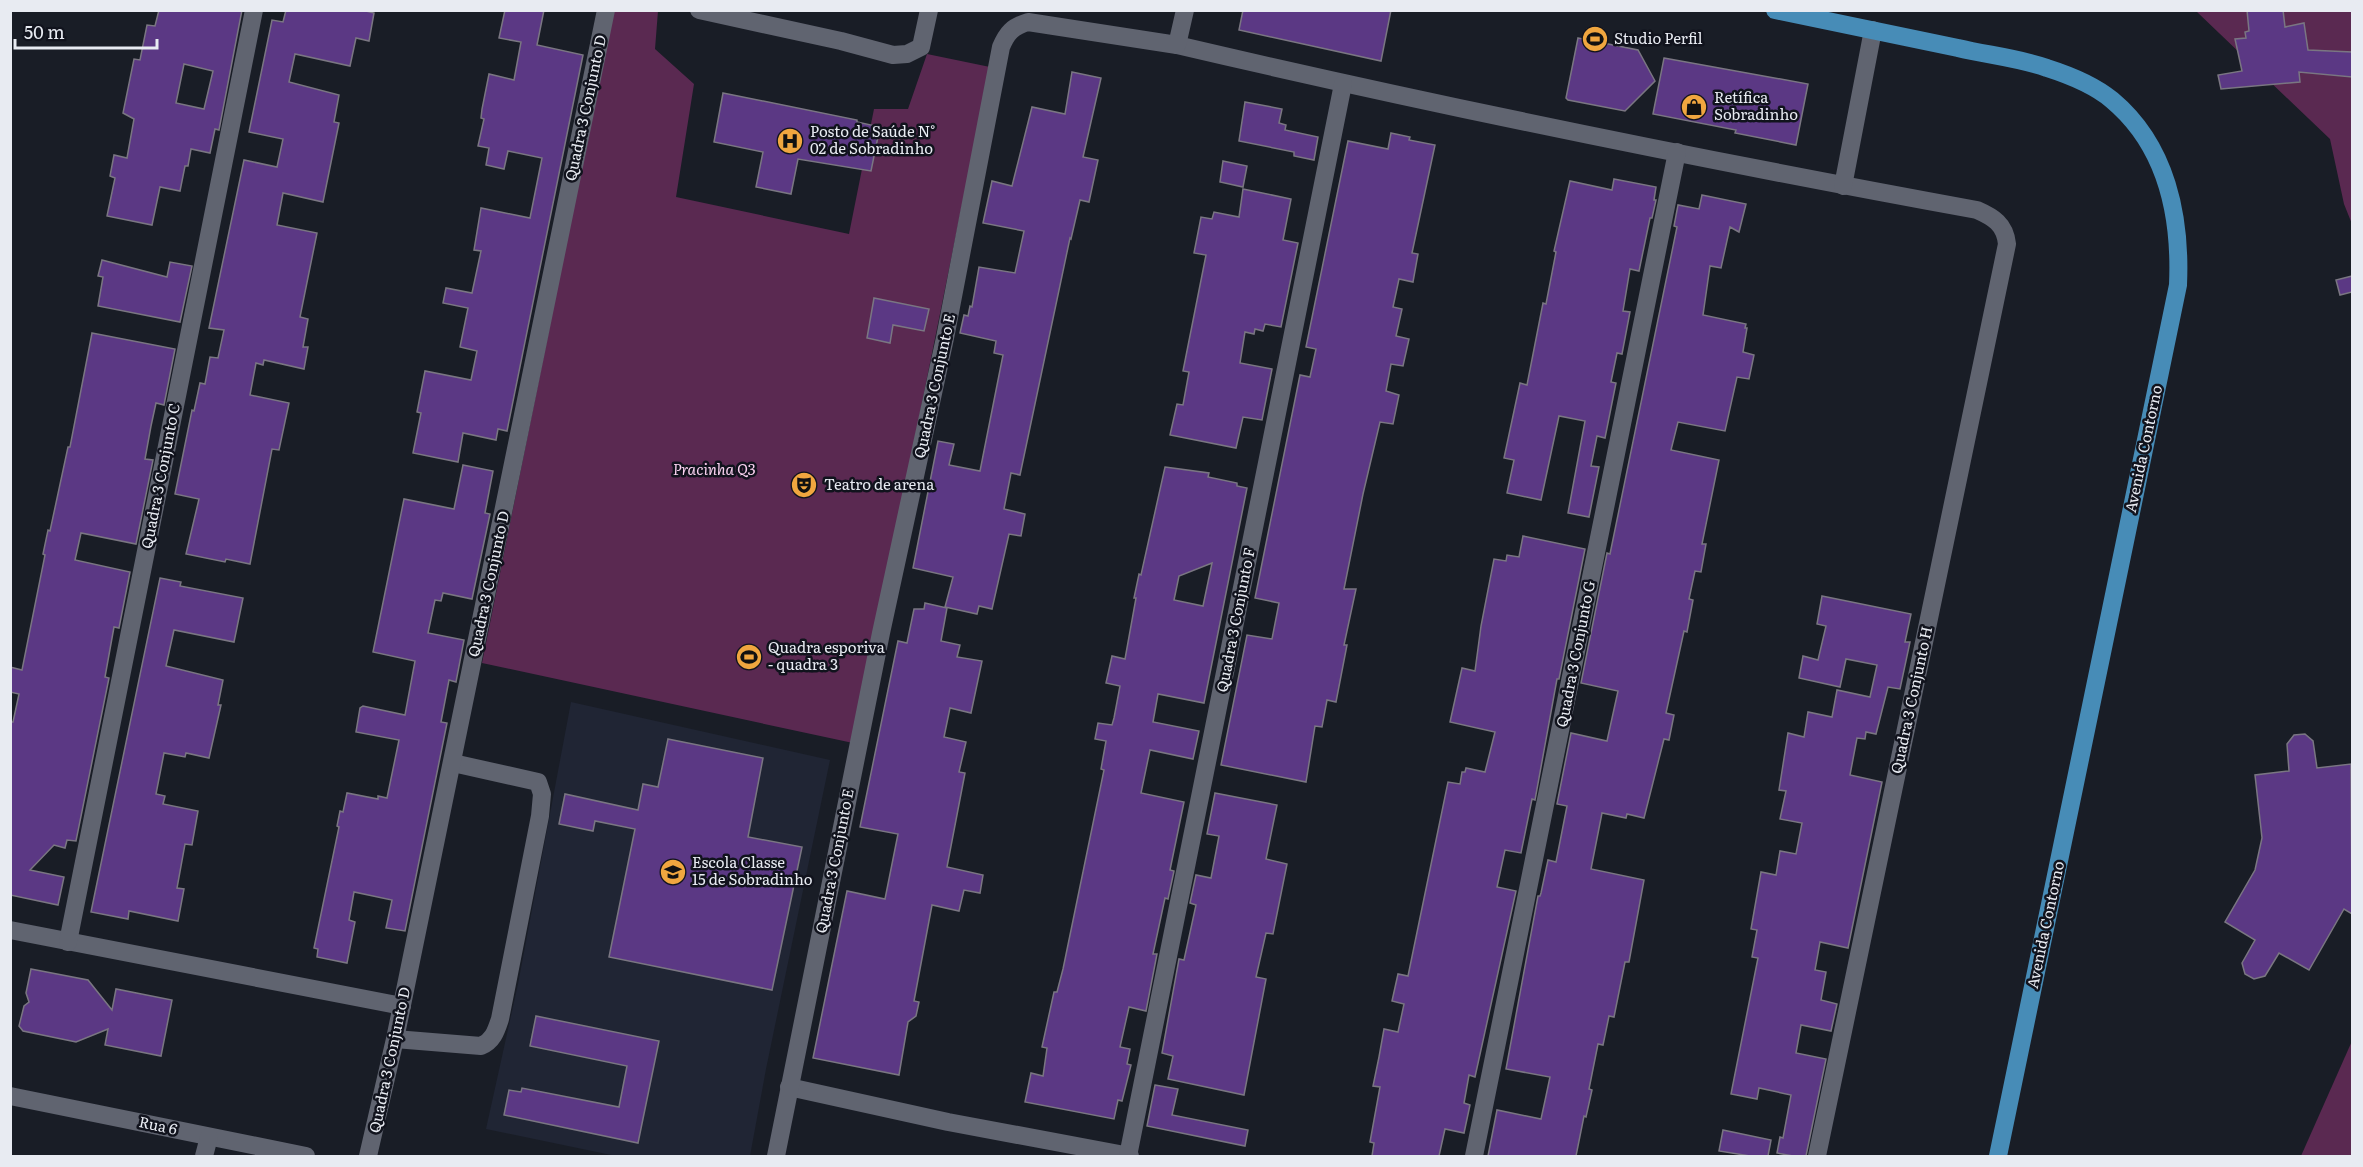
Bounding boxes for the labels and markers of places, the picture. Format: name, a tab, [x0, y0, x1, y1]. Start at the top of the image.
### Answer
sports icon: Studio Perfil	[1580, 24, 1610, 54]
place label: Studio Perfil	[1614, 26, 1703, 49]
place label: Retífica Sobradinho	[1714, 85, 1798, 125]
shop icon: Retífica Sobradinho	[1679, 92, 1709, 122]
place label: Posto de Saúde N° 02 de Sobradinho	[810, 119, 935, 159]
hospital icon: Posto de Saúde N° 02 de Sobradinho	[775, 126, 805, 156]
theatre icon: Teatro de arena	[789, 470, 819, 500]
place label: Teatro de arena	[824, 472, 935, 495]
place label: Quadra esporiva - quadra 3	[768, 635, 886, 675]
sports icon: Quadra esporiva - quadra 3	[734, 642, 764, 672]
place label: Escola Classe 15 de Sobradinho	[692, 850, 813, 890]
school or university icon: Escola Classe 15 de Sobradinho	[658, 857, 688, 887]

